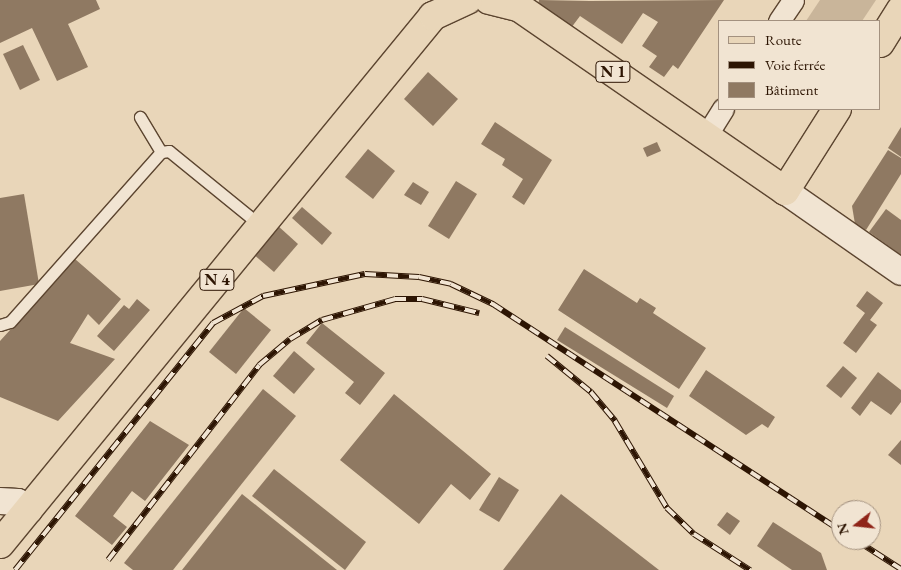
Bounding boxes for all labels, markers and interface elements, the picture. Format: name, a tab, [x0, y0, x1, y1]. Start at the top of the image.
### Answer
legend	[718, 20, 881, 110]
text: Route	[765, 30, 802, 49]
text: Voie ferrée	[765, 55, 825, 74]
road number: N 1	[594, 58, 632, 86]
text: Bâtiment	[765, 80, 818, 99]
road number: N 4	[198, 266, 236, 294]
north arrow	[831, 500, 881, 550]
text: N	[832, 521, 853, 537]

